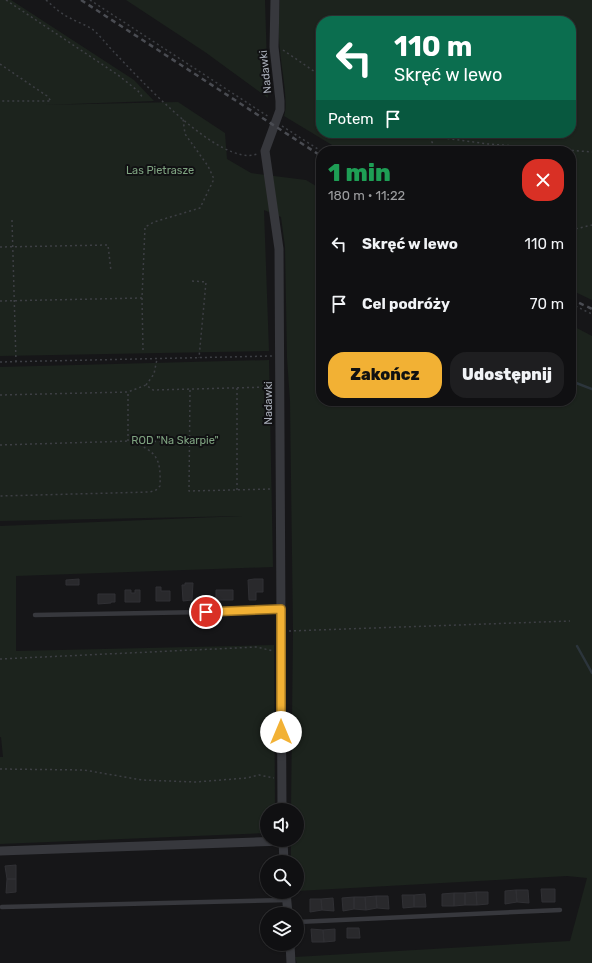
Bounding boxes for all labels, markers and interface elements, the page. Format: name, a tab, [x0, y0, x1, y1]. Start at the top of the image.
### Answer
text: 110 m	[394, 30, 472, 63]
icon: left	[328, 32, 380, 84]
street label: Nadawki	[257, 50, 274, 94]
text: Skręć w lewo	[394, 64, 502, 86]
icon: arrive	[382, 108, 404, 130]
text: Potem	[328, 110, 374, 128]
text: 1 min	[328, 159, 391, 187]
button: close	[522, 159, 564, 201]
park label: Las Pietrasze	[126, 164, 194, 177]
text: 180 m · 11:22	[328, 188, 405, 203]
icon: left	[328, 233, 350, 255]
text: Skręć w lewo	[362, 235, 458, 253]
text: 110 m	[525, 235, 564, 253]
icon: arrive	[328, 293, 350, 315]
text: Cel podróży	[362, 295, 450, 313]
text: 70 m	[530, 295, 564, 313]
button: Zakończ	[328, 352, 442, 398]
button: Udostępnij	[450, 352, 564, 398]
street label: Nadawki	[262, 381, 275, 425]
park label: ROD "Na Skarpie"	[131, 434, 219, 447]
pin	[189, 595, 223, 629]
icon: arrive	[195, 601, 217, 623]
position arrow	[260, 711, 302, 753]
map controls	[260, 803, 304, 951]
button: sound	[260, 803, 304, 847]
button: search	[260, 855, 304, 899]
button: layers	[260, 907, 304, 951]

